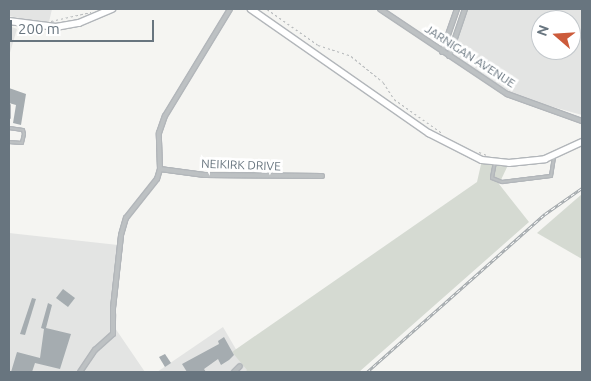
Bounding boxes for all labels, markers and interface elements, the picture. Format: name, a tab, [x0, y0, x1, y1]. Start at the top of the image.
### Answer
scale bar	[12, 10, 156, 42]
north arrow	[531, 10, 581, 60]
text: 200 m	[18, 20, 60, 37]
street label: JARNIGAN AVENUE	[422, 21, 518, 91]
text: N	[533, 23, 552, 38]
street label: NEIKIRK DRIVE	[201, 156, 281, 174]

